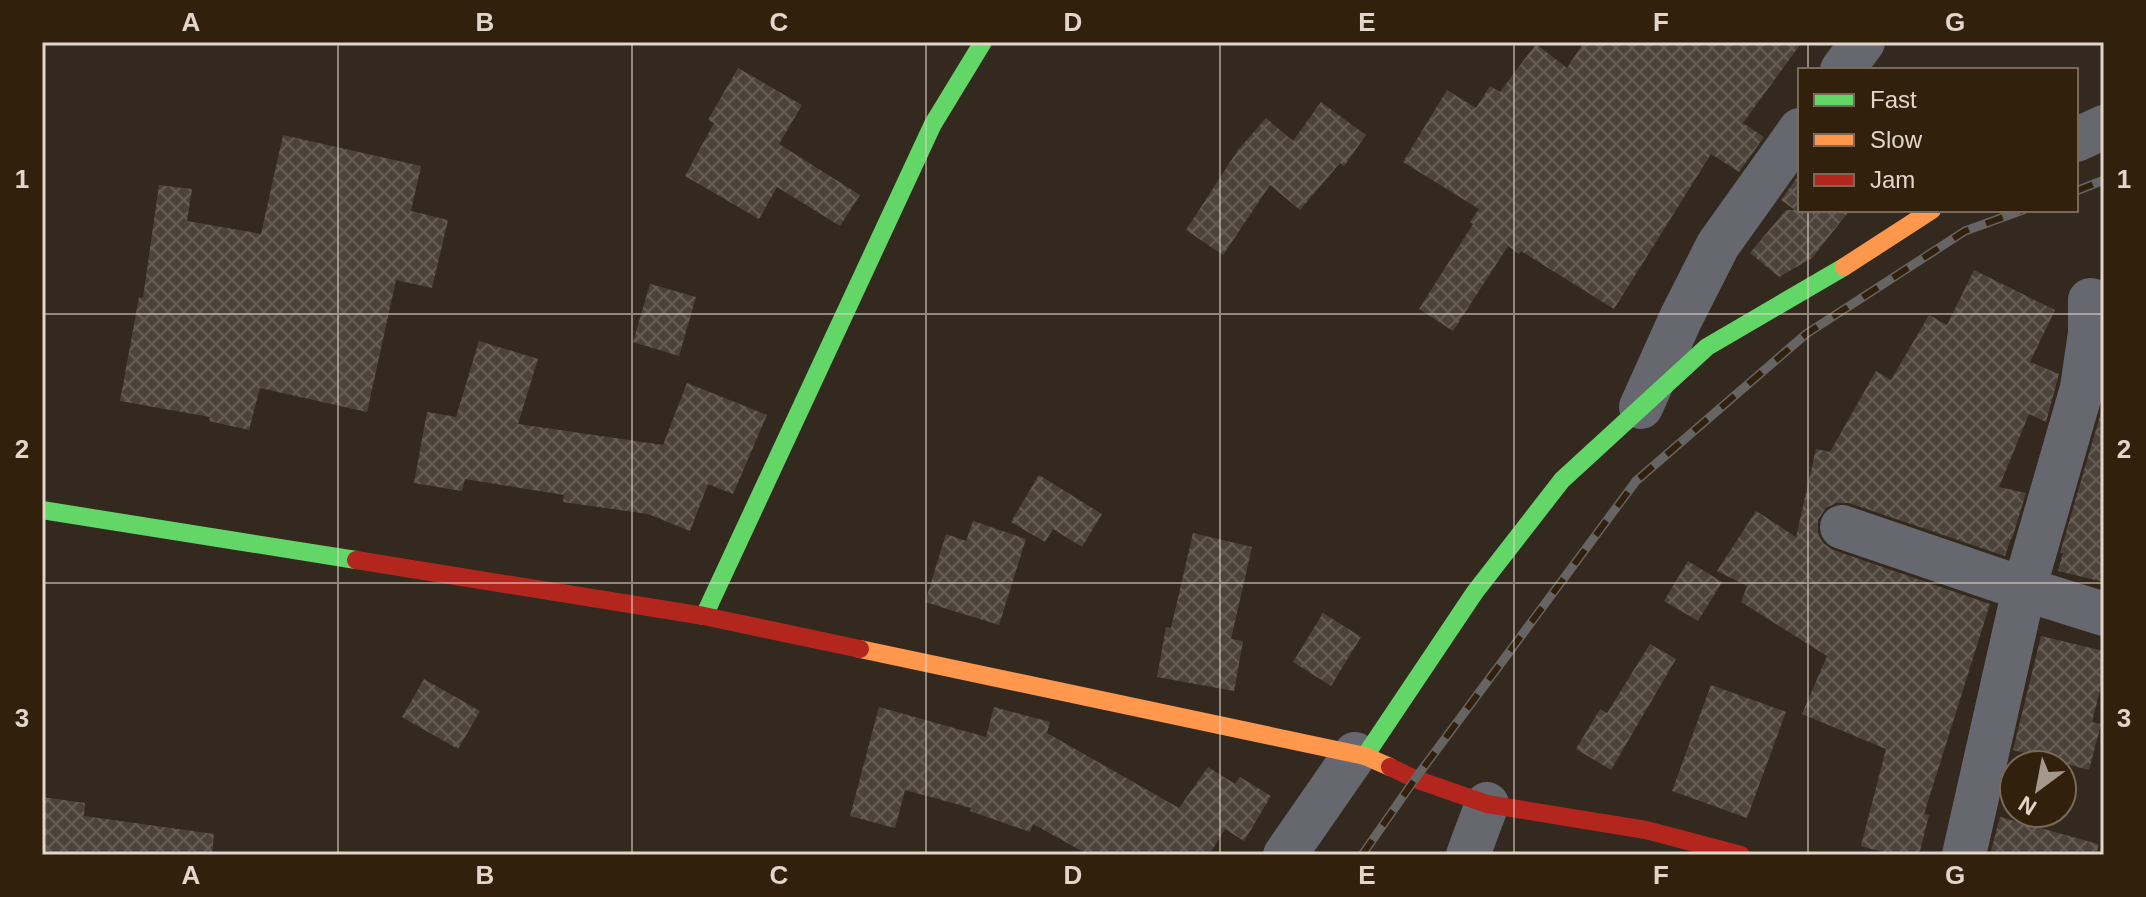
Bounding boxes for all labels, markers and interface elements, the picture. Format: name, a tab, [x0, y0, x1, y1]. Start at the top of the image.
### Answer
text: A	[182, 7, 201, 37]
text: B	[476, 7, 494, 37]
text: C	[770, 7, 789, 37]
text: D	[1064, 7, 1082, 37]
text: E	[1358, 7, 1376, 37]
text: F	[1653, 7, 1669, 37]
text: G	[1945, 7, 1965, 37]
legend	[1798, 68, 2078, 212]
text: Fast	[1870, 86, 1917, 113]
text: Slow	[1870, 126, 1923, 153]
text: 1	[15, 164, 29, 194]
text: 1	[2117, 164, 2131, 194]
text: Jam	[1870, 166, 1915, 193]
text: 2	[15, 434, 29, 464]
text: 2	[2117, 434, 2131, 464]
text: 3	[15, 703, 29, 733]
text: 3	[2117, 703, 2131, 733]
north arrow	[1998, 749, 2078, 829]
text: N	[2014, 791, 2041, 820]
text: A	[182, 860, 201, 890]
text: B	[476, 860, 494, 890]
text: C	[770, 860, 789, 890]
text: D	[1064, 860, 1082, 890]
text: E	[1358, 860, 1376, 890]
text: F	[1653, 860, 1669, 890]
text: G	[1945, 860, 1965, 890]

